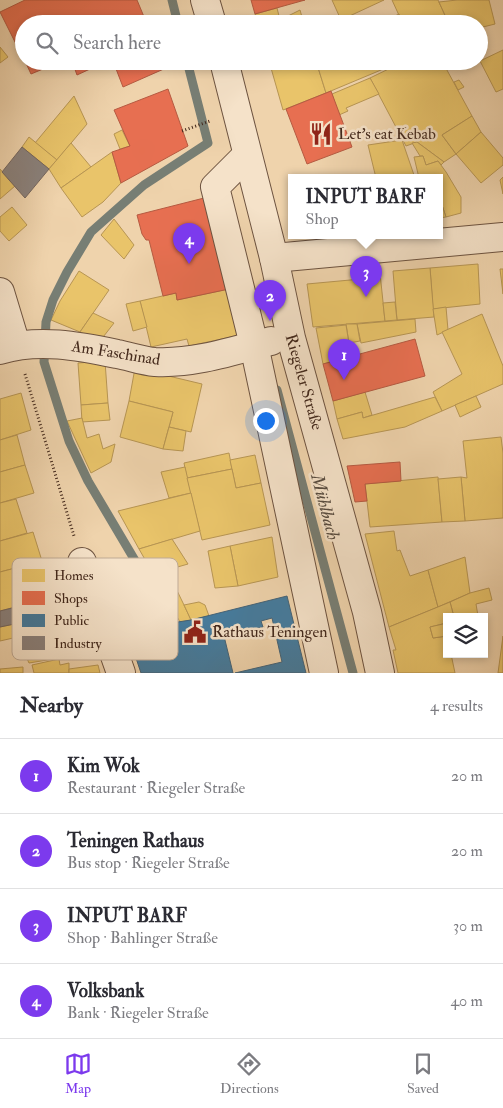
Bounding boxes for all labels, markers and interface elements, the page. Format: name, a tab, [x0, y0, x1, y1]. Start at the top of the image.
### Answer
search box	[15, 15, 488, 70]
icon: search	[33, 29, 61, 57]
text: Search here	[73, 31, 161, 55]
restaurant icon: Let's eat Kebab	[308, 121, 334, 147]
place label: Let's eat Kebab	[338, 124, 436, 144]
popup	[288, 174, 443, 239]
text: INPUT BARF	[306, 185, 425, 209]
text: Shop	[306, 209, 339, 229]
pin: 4	[173, 223, 205, 264]
pin: 3	[350, 256, 382, 297]
pin: 2	[254, 280, 286, 321]
street label: Riegeler Straße	[281, 332, 327, 433]
street label: Am Faschinad	[69, 336, 162, 370]
pin: 1	[328, 339, 360, 380]
your location	[253, 408, 279, 434]
water label: Mühlbach	[305, 470, 345, 543]
legend	[12, 558, 178, 660]
text: Homes	[54, 567, 94, 584]
text: Shops	[54, 590, 88, 608]
text: Public	[54, 612, 89, 629]
map controls	[443, 613, 488, 658]
button: layers	[443, 613, 488, 658]
public building icon: Rathaus Teningen	[182, 619, 208, 645]
place label: Rathaus Teningen	[212, 622, 327, 642]
text: Industry	[54, 635, 103, 653]
text: Nearby	[20, 692, 83, 719]
text: 4 results	[430, 696, 483, 716]
text: Kim Wok	[67, 754, 140, 778]
text: 1	[33, 766, 39, 786]
text: 20 m	[451, 766, 483, 786]
text: Restaurant · Riegeler Straße	[67, 778, 245, 798]
text: Teningen Rathaus	[67, 829, 204, 853]
text: 2	[32, 841, 40, 861]
text: 20 m	[451, 841, 483, 861]
text: Bus stop · Riegeler Straße	[67, 853, 230, 873]
text: INPUT BARF	[67, 904, 187, 928]
text: 3	[33, 916, 39, 936]
text: 30 m	[453, 916, 483, 936]
text: Shop · Bahlinger Straße	[67, 928, 218, 948]
text: Volksbank	[67, 979, 144, 1003]
text: 4	[32, 991, 40, 1011]
text: 40 m	[450, 991, 483, 1011]
text: Bank · Riegeler Straße	[67, 1003, 209, 1023]
tab: Map	[64, 1050, 92, 1097]
tab: Directions	[220, 1050, 279, 1097]
tab: Saved	[407, 1050, 439, 1097]

